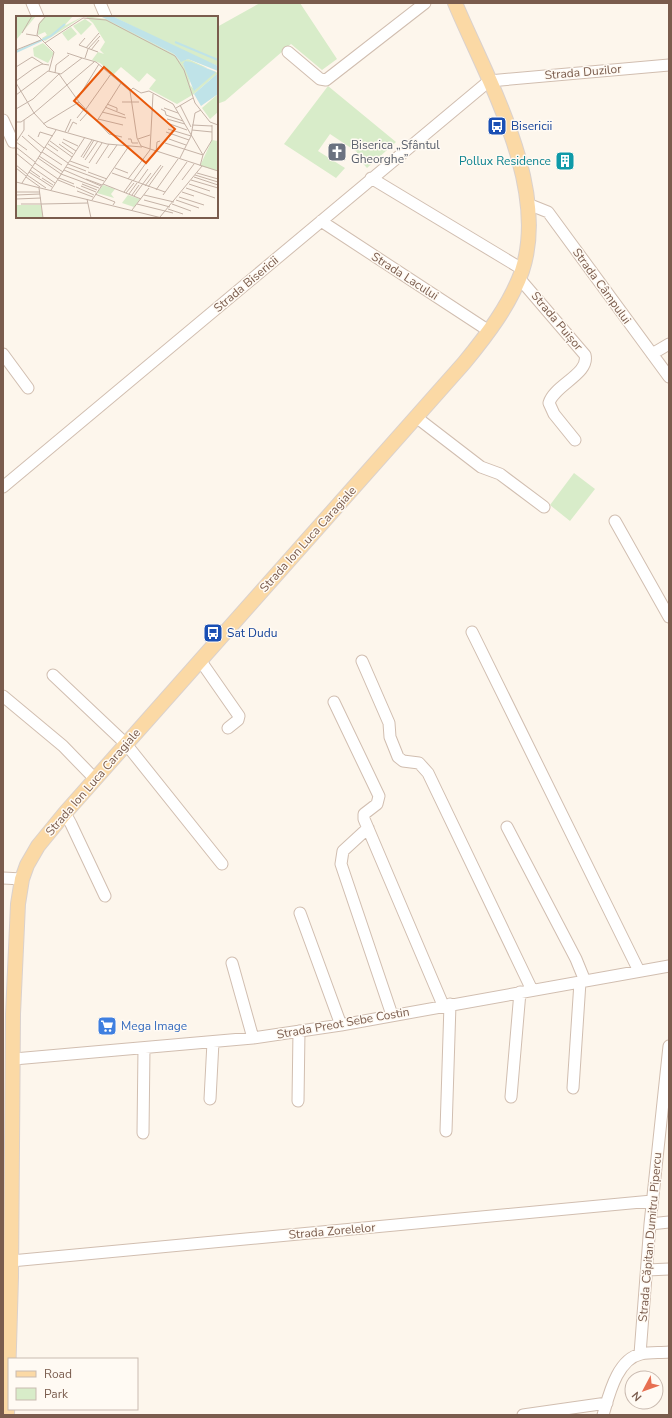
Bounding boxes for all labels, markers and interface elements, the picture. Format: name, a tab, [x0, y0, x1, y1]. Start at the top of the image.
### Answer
inset map	[16, 16, 218, 218]
street label: Strada Duzilor	[544, 61, 623, 83]
bus stop icon: Bisericii	[486, 115, 508, 137]
place label: Bisericii	[511, 118, 552, 134]
place label: Biserica „Sfântul Gheorghe”	[351, 137, 440, 167]
church icon: Biserica „Sfântul Gheorghe”	[326, 141, 348, 163]
building icon: Pollux Residence	[554, 150, 576, 172]
place label: Pollux Residence	[459, 153, 551, 169]
street label: Strada Câmpului	[569, 245, 635, 327]
street label: Strada Lacului	[368, 248, 442, 304]
street label: Strada Bisericii	[210, 252, 282, 316]
street label: Strada Puișor	[528, 288, 587, 354]
street label: Strada Ion Luca Caragiale	[256, 483, 360, 595]
bus stop icon: Sat Dudu	[202, 622, 224, 644]
place label: Sat Dudu	[227, 625, 277, 641]
street label: Strada Ion Luca Caragiale	[42, 725, 144, 839]
street label: Strada Preot Sebe Costin	[275, 1003, 411, 1043]
supermarket icon: Mega Image	[96, 1015, 118, 1037]
place label: Mega Image	[121, 1018, 187, 1034]
street label: Strada Căpitan Dumitru Pipercu	[635, 1151, 665, 1323]
street label: Strada Zorelelor	[288, 1219, 377, 1243]
legend	[8, 1358, 138, 1410]
text: Road	[44, 1366, 72, 1382]
north arrow	[624, 1370, 664, 1410]
text: Park	[44, 1386, 69, 1402]
text: N	[628, 1388, 645, 1404]

